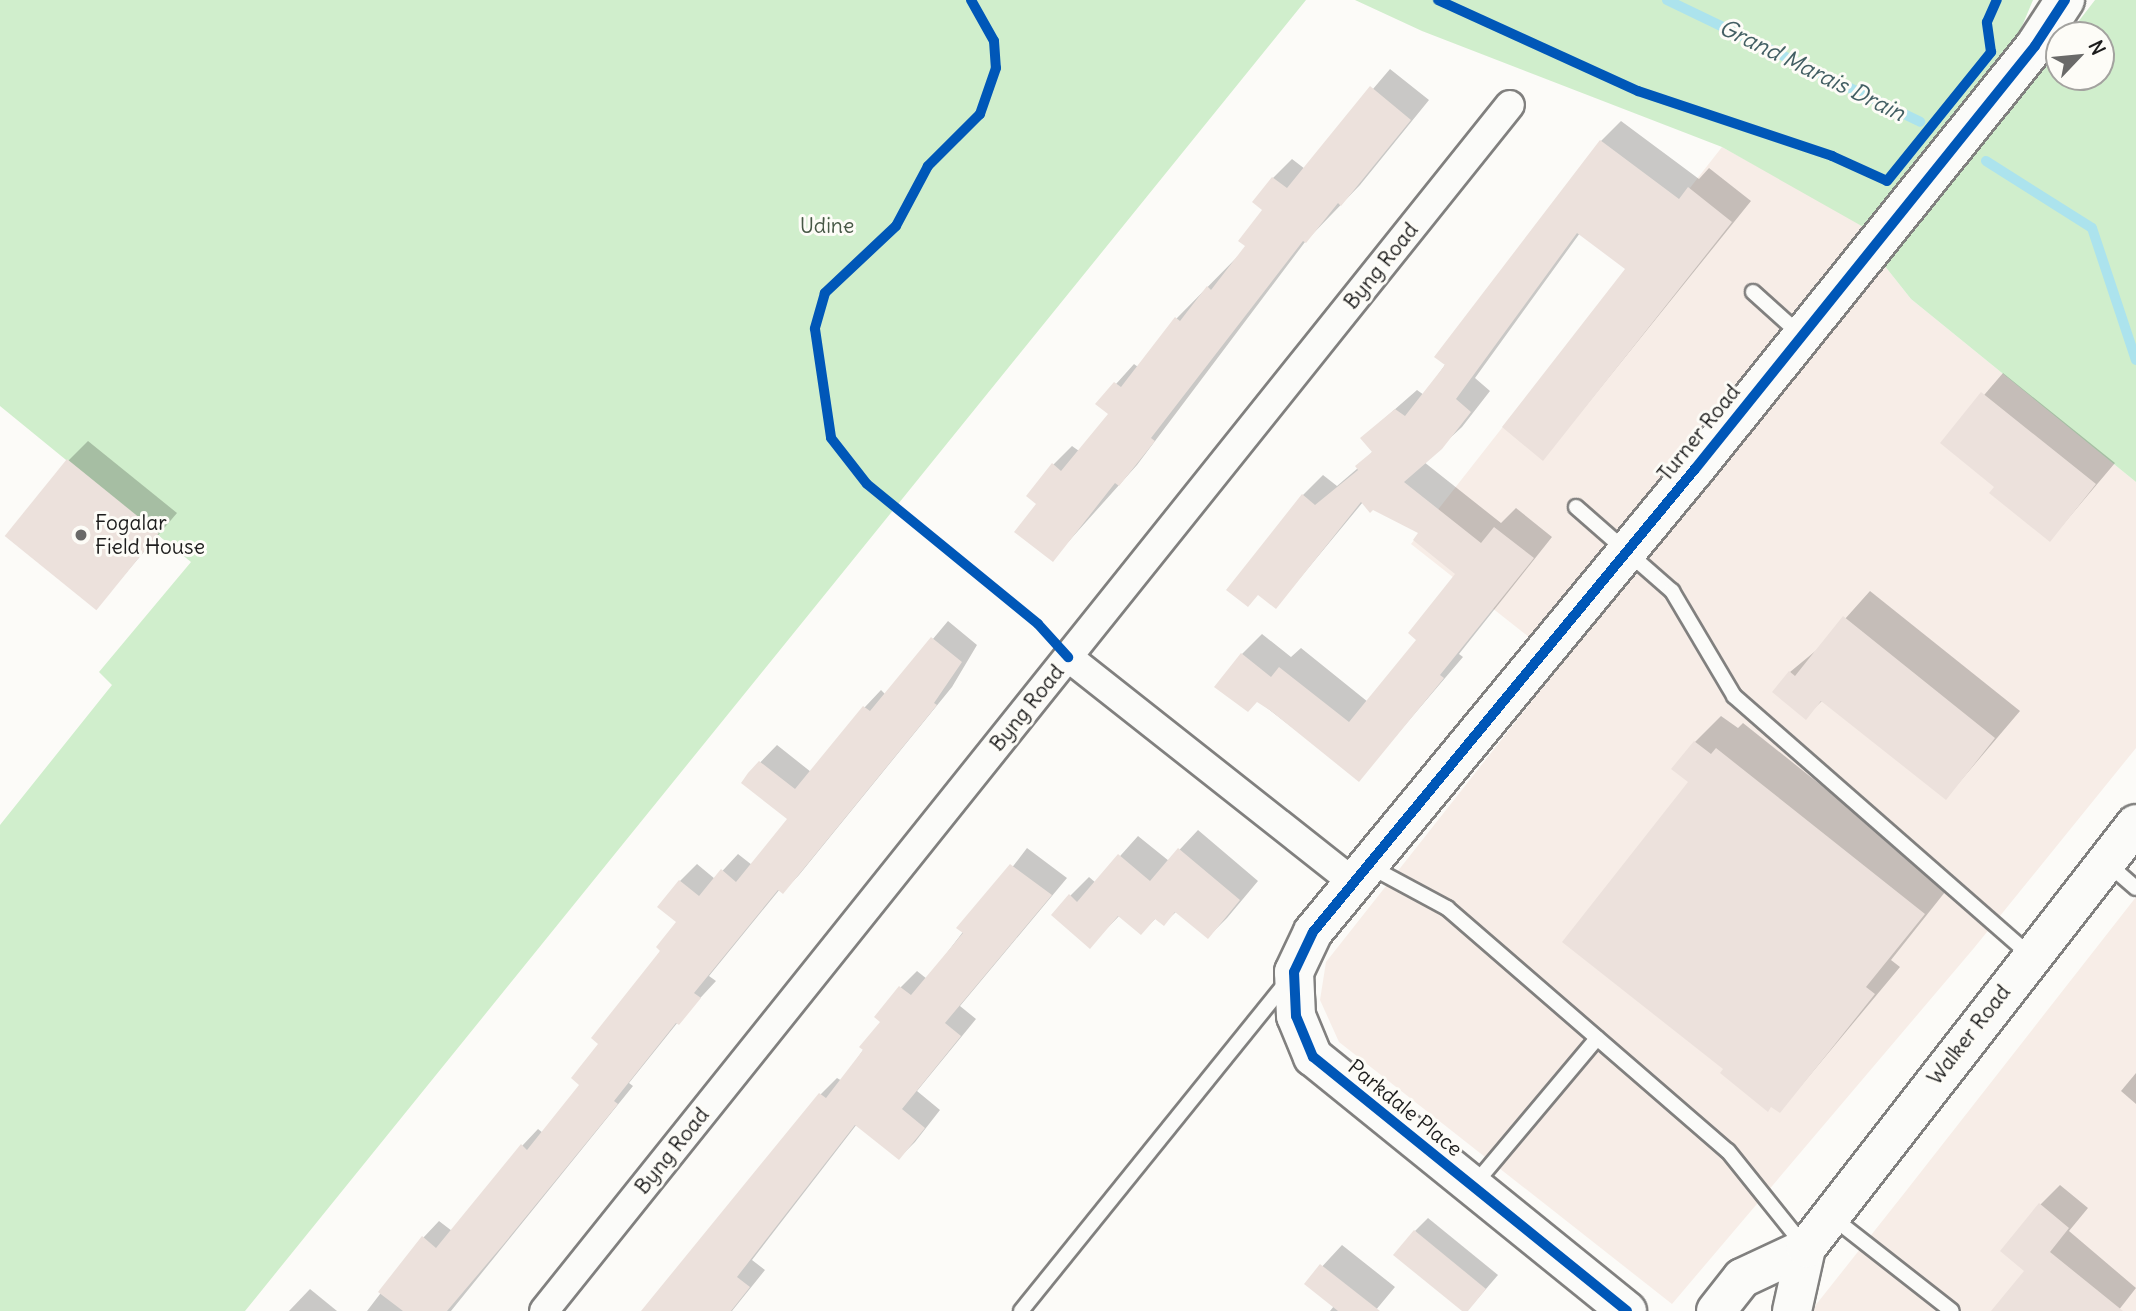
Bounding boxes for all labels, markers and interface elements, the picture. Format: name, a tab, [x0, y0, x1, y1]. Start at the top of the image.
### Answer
water label: Grand Marais Drain	[1715, 13, 1909, 127]
north arrow	[2045, 21, 2115, 91]
text: N	[2083, 36, 2111, 59]
park label: Udine	[800, 213, 854, 239]
street label: Byng Road	[1339, 218, 1423, 314]
street label: Turner Road	[1653, 380, 1745, 486]
place label: Fogalar Field House	[95, 510, 205, 560]
marker: Fogalar Field House	[73, 527, 89, 543]
street label: Byng Road	[985, 660, 1069, 756]
street label: Walker Road	[1922, 980, 2016, 1090]
street label: Parkdale Place	[1343, 1054, 1467, 1162]
street label: Byng Road	[630, 1103, 714, 1199]

